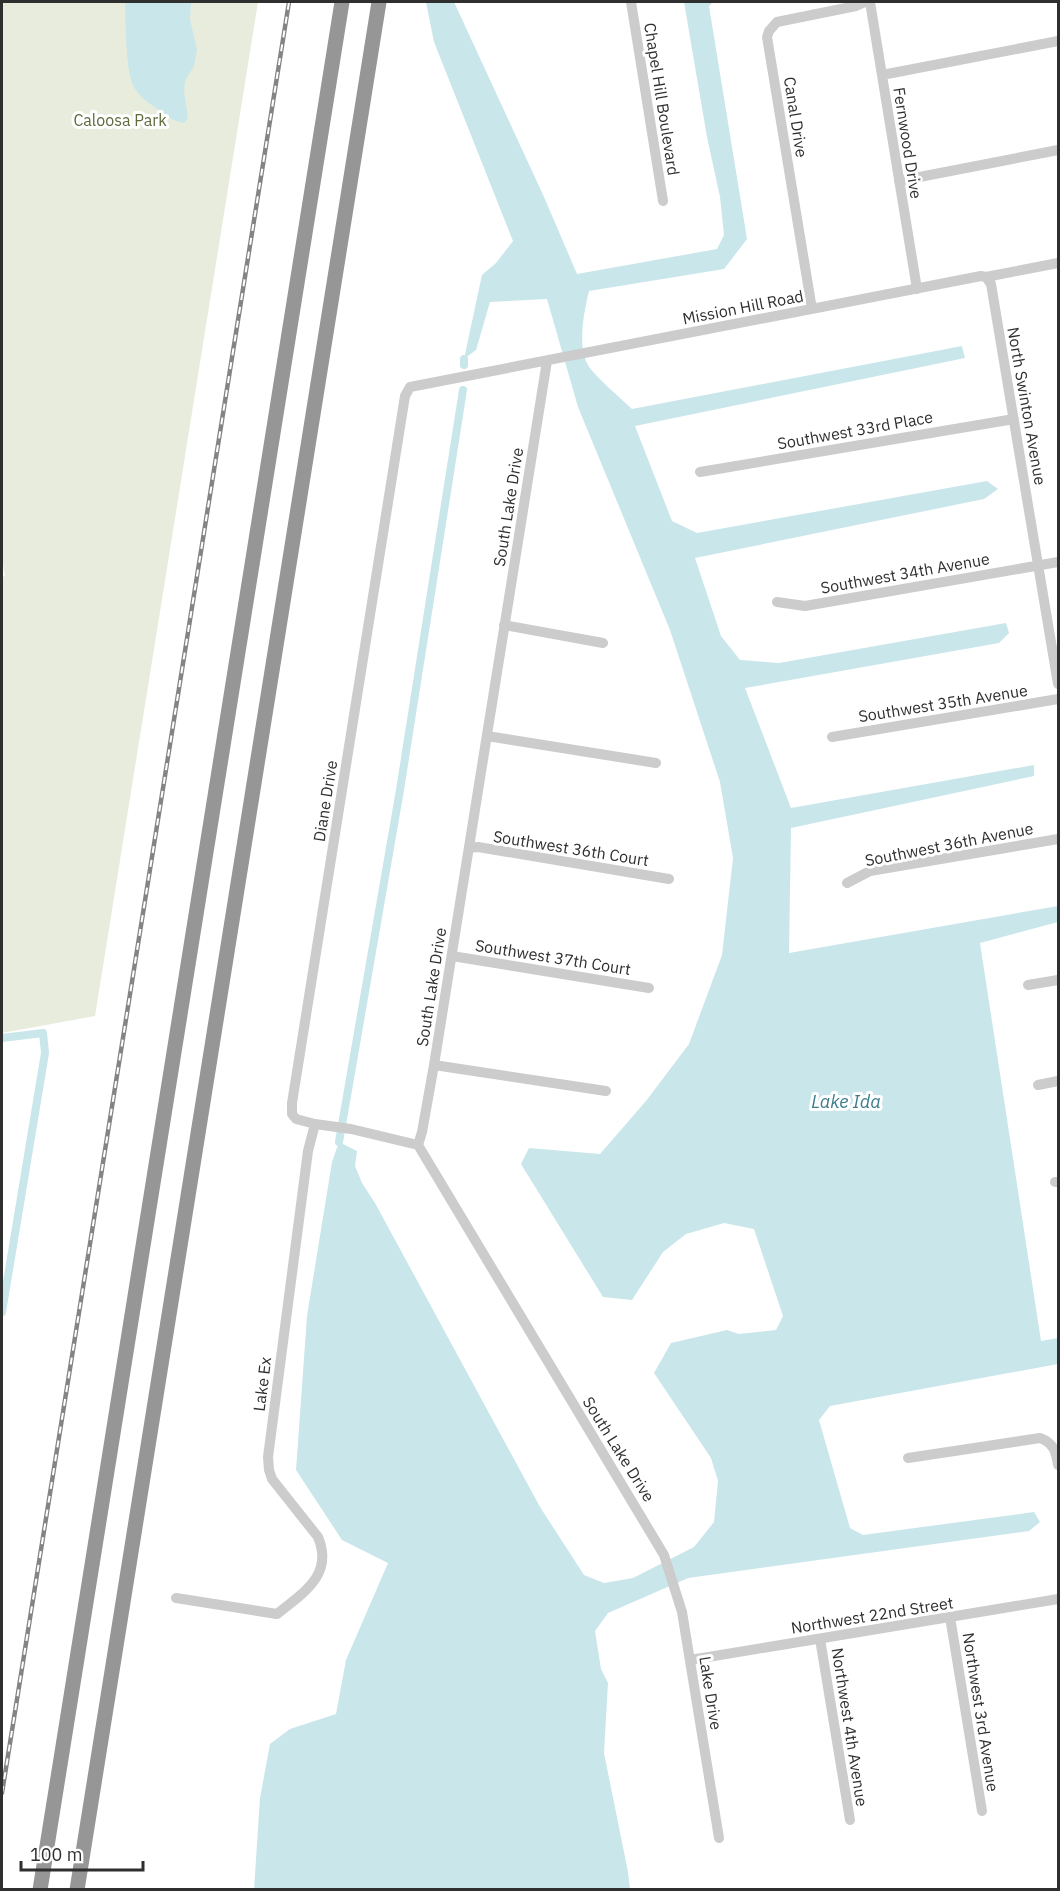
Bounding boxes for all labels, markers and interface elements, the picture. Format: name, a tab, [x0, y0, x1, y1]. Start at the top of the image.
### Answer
street label: Chapel Hill Boulevard	[640, 21, 684, 177]
street label: Canal Drive	[780, 75, 812, 159]
street label: Fernwood Drive	[889, 86, 927, 200]
park label: Caloosa Park	[73, 110, 167, 130]
street label: Mission Hill Road	[681, 285, 805, 329]
street label: North Swinton Avenue	[1003, 325, 1051, 487]
street label: Southwest 33rd Place	[776, 406, 934, 454]
street label: South Lake Drive	[489, 446, 527, 568]
street label: Southwest 34th Avenue	[819, 548, 991, 598]
street label: Southwest 35th Avenue	[857, 680, 1029, 726]
street label: Diane Drive	[309, 759, 341, 843]
street label: Southwest 36th Avenue	[863, 818, 1035, 870]
street label: Southwest 36th Court	[492, 826, 650, 870]
street label: South Lake Drive	[412, 926, 450, 1048]
street label: Southwest 37th Court	[474, 935, 632, 979]
water label: Lake Ida	[811, 1090, 881, 1113]
street label: Lake Ex	[249, 1356, 275, 1412]
street label: South Lake Drive	[579, 1393, 659, 1505]
street label: Northwest 22nd Street	[789, 1592, 955, 1638]
street label: Northwest 3rd Avenue	[959, 1631, 1003, 1793]
street label: Northwest 4th Avenue	[828, 1646, 872, 1808]
street label: Lake Drive	[695, 1655, 727, 1732]
scale bar	[21, 1834, 142, 1872]
text: 100 m	[30, 1843, 82, 1866]

